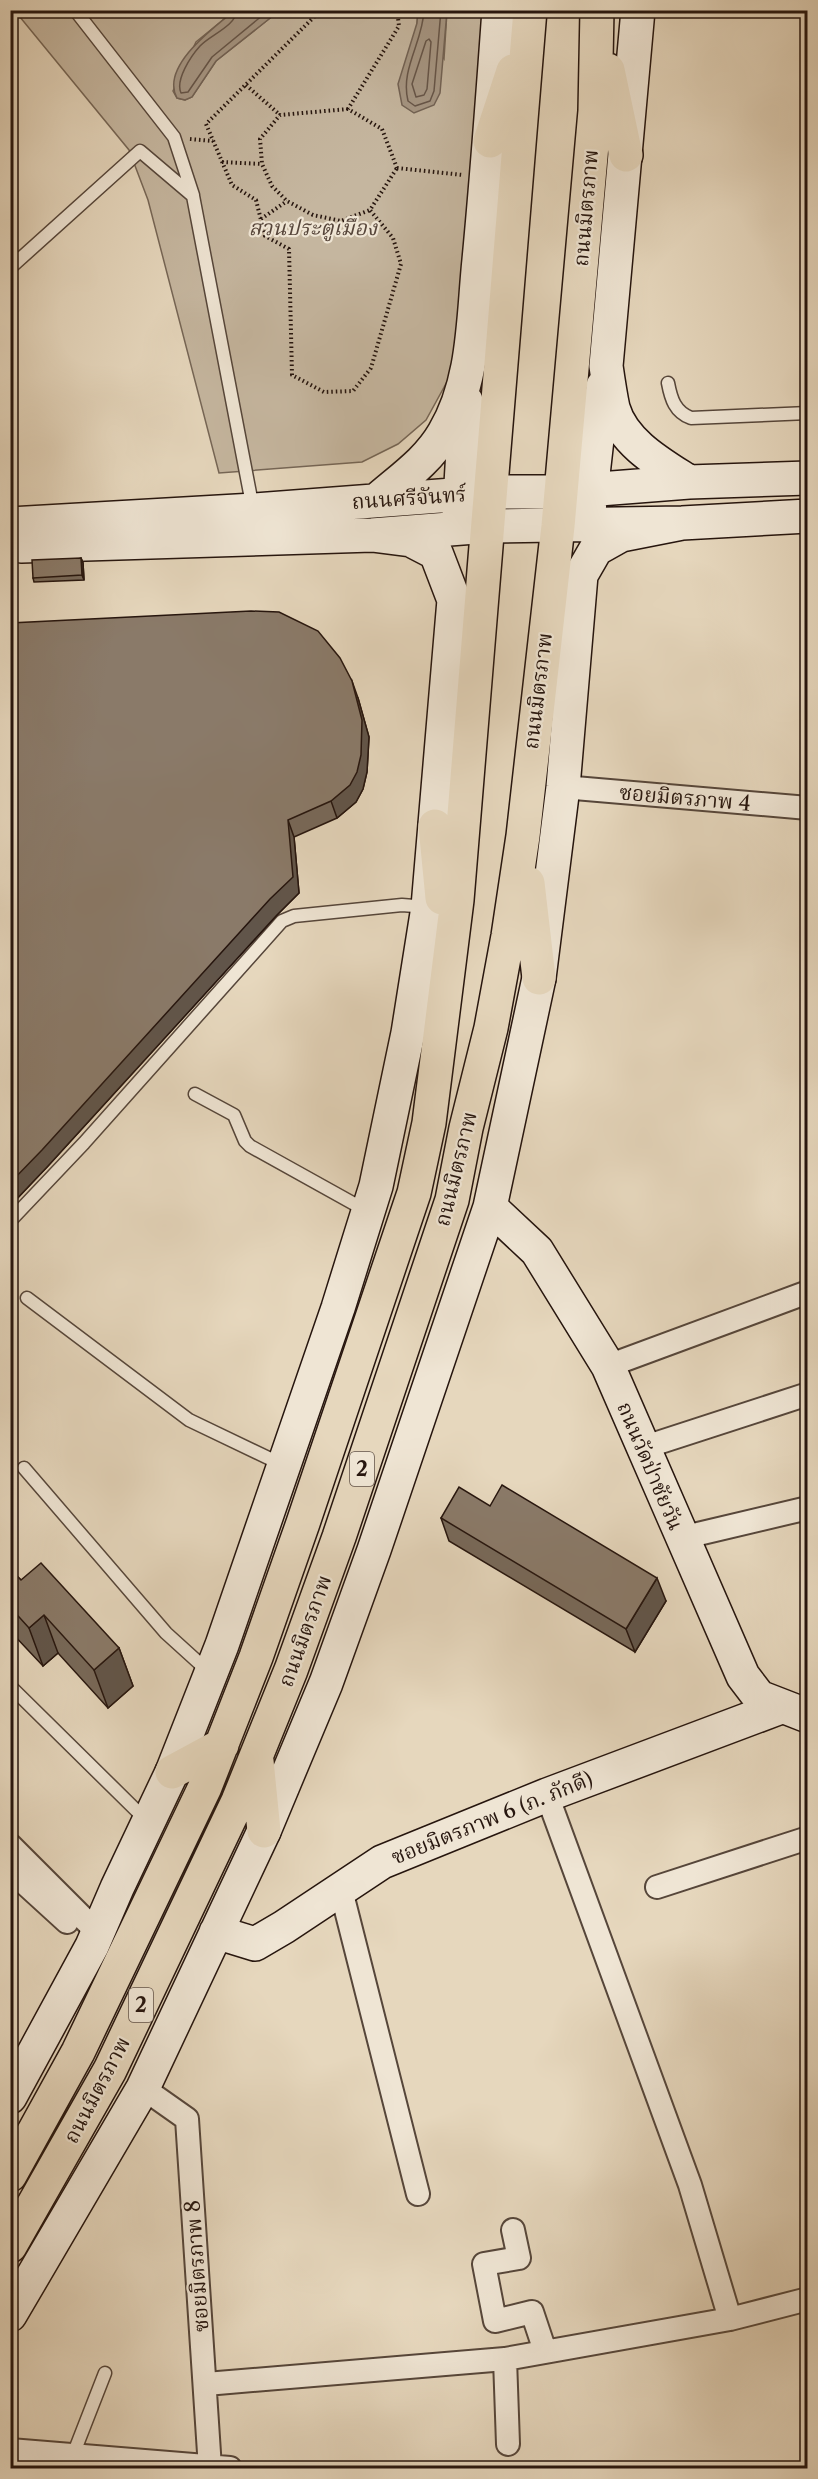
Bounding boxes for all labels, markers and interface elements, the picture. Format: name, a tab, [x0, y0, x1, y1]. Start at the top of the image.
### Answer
street label: ถนนมิตรภาพ	[568, 149, 603, 267]
park label: สวนประตูเมือง	[249, 215, 379, 242]
street label: ถนนศรีจันทร์	[351, 481, 468, 514]
street label: ถนนมิตรภาพ	[518, 631, 557, 751]
street label: ซอยมิตรภาพ 4	[618, 779, 752, 816]
street label: ถนนมิตรภาพ	[429, 1109, 482, 1229]
street label: ถนนวัดป่าชัยวัน	[612, 1398, 689, 1534]
road number: 2	[350, 1452, 374, 1486]
street label: ถนนมิตรภาพ	[273, 1572, 336, 1690]
street label: ซอยมิตรภาพ 6 (ภ. ภักดี)	[388, 1766, 596, 1869]
road number: 2	[129, 1988, 153, 2022]
street label: ถนนมิตรภาพ	[58, 2032, 135, 2147]
street label: ซอยมิตรภาพ 8	[179, 2199, 214, 2333]

